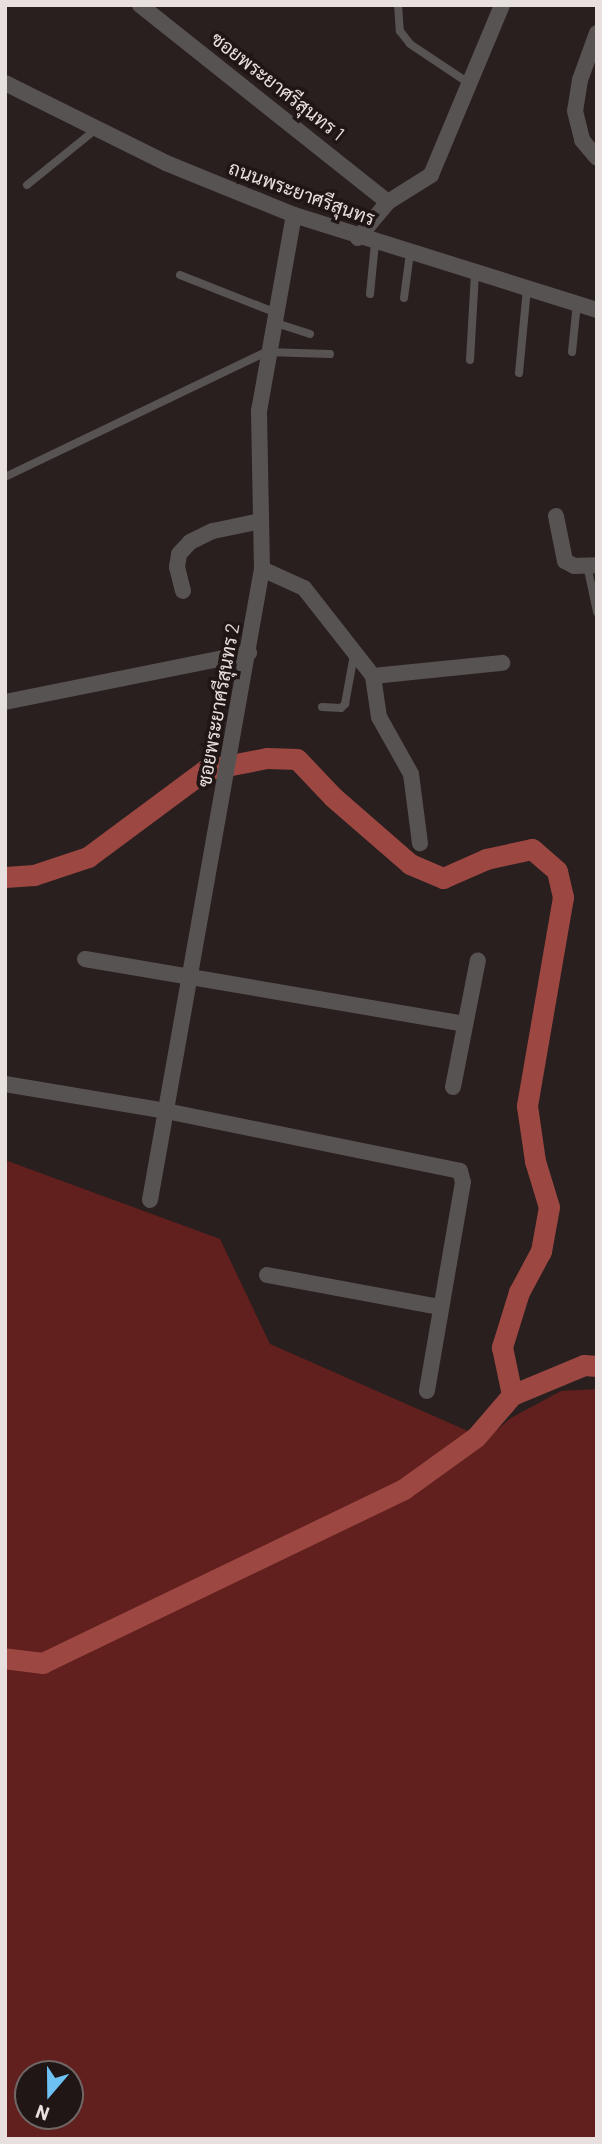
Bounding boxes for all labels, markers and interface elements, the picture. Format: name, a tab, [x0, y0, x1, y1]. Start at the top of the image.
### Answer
street label: ซอยพระยาศรีสุนทร 1	[207, 27, 349, 145]
street label: ถนนพระยาศรีสุนทร	[226, 156, 378, 230]
street label: ซอยพระยาศรีสุนทร 2	[192, 621, 244, 789]
north arrow	[14, 2060, 84, 2130]
text: N	[32, 2100, 52, 2126]

